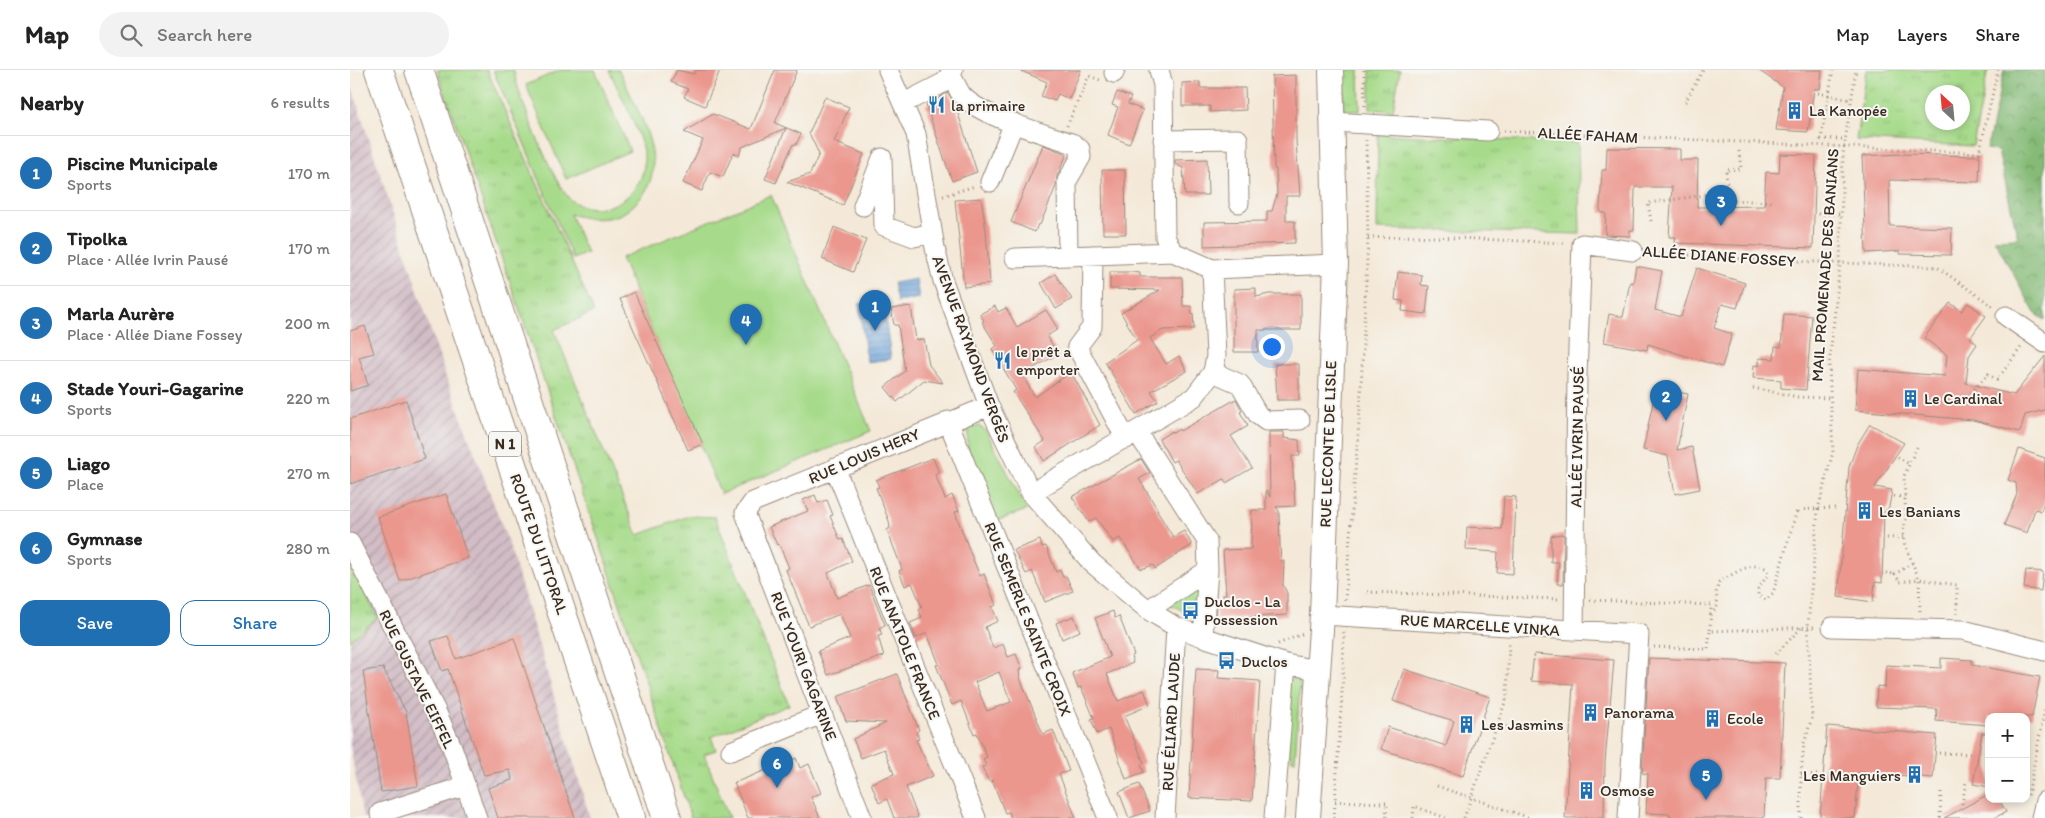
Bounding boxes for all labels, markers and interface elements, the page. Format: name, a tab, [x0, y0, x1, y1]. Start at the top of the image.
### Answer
search box	[99, 12, 449, 57]
text: Map	[25, 20, 69, 49]
icon: search	[117, 21, 145, 49]
text: Search here	[157, 23, 252, 46]
text: Map	[1836, 24, 1869, 46]
text: Layers	[1897, 24, 1947, 46]
text: Share	[1975, 24, 2020, 46]
north arrow	[1925, 85, 1970, 130]
text: Nearby	[20, 90, 84, 115]
text: 6 results	[270, 93, 330, 112]
restaurant icon: la primaire	[927, 95, 947, 115]
place label: la primaire	[951, 96, 1025, 115]
building icon: La Kanopée	[1785, 100, 1805, 120]
place label: La Kanopée	[1809, 101, 1887, 120]
street label: ALLÉE FAHAM	[1537, 123, 1639, 147]
street label: MAIL PROMENADE DES BANIANS	[1807, 148, 1843, 382]
text: Piscine Municipale	[67, 152, 218, 175]
text: 1	[32, 164, 40, 183]
text: 170 m	[288, 164, 330, 183]
text: Sports	[67, 175, 112, 194]
pin: 3	[1705, 185, 1737, 226]
text: Tipolka	[67, 227, 127, 250]
text: 2	[32, 239, 40, 258]
text: 170 m	[288, 239, 330, 258]
street label: ALLÉE DIANE FOSSEY	[1642, 241, 1796, 271]
text: Place · Allée Ivrin Pausé	[67, 250, 228, 269]
street label: AVENUE RAYMOND VERGÈS	[928, 253, 1014, 445]
pin: 1	[859, 290, 891, 331]
text: Marla Aurère	[67, 302, 174, 325]
pin: 4	[730, 304, 762, 345]
text: 3	[32, 314, 40, 333]
text: 200 m	[285, 314, 330, 333]
text: Place · Allée Diane Fossey	[67, 325, 242, 344]
your location	[1259, 334, 1285, 360]
place label: le prêt a emporter	[1016, 342, 1079, 379]
restaurant icon: le prêt a emporter	[992, 350, 1012, 370]
street label: RUE LECONTE DE LISLE	[1316, 360, 1340, 528]
street label: ALLÉE IVRIN PAUSÉ	[1566, 366, 1588, 508]
text: Stade Youri-Gagarine	[67, 377, 244, 400]
pin: 2	[1650, 380, 1682, 421]
building icon: Le Cardinal	[1900, 388, 1920, 408]
text: 4	[31, 389, 41, 408]
text: 220 m	[286, 389, 330, 408]
place label: Le Cardinal	[1924, 389, 2003, 408]
text: Sports	[67, 400, 112, 419]
street label: RUE LOUIS HERY	[806, 424, 922, 488]
road number: N 1	[489, 432, 521, 456]
text: Liago	[67, 452, 110, 475]
text: 5	[32, 464, 40, 483]
text: 270 m	[287, 464, 330, 483]
street label: ROUTE DU LITTORAL	[506, 471, 572, 617]
text: Place	[67, 475, 104, 494]
building icon: Les Banians	[1855, 501, 1875, 521]
place label: Les Banians	[1879, 502, 1961, 521]
street label: RUE SEMERLE SAINTE CROIX	[980, 519, 1076, 719]
text: Gymnase	[67, 527, 142, 550]
text: 6	[32, 539, 40, 558]
text: 280 m	[286, 539, 330, 558]
text: Sports	[67, 550, 112, 569]
street label: RUE ANATOLE FRANCE	[866, 564, 944, 722]
street label: RUE YOURI GAGARINE	[767, 589, 841, 743]
place label: Duclos - La Possession	[1204, 592, 1281, 629]
button: Save	[20, 600, 170, 646]
button: Share	[180, 600, 330, 646]
bus stop icon: Duclos - La Possession	[1180, 600, 1200, 620]
street label: RUE GUSTAVE EIFFEL	[375, 607, 459, 751]
street label: RUE MARCELLE VINKA	[1399, 610, 1561, 640]
bus stop icon: Duclos	[1217, 651, 1237, 671]
street label: RUE ÉLIARD LAUDE	[1158, 652, 1184, 792]
place label: Duclos	[1241, 652, 1288, 671]
building icon: Panorama	[1580, 702, 1600, 722]
place label: Panorama	[1604, 703, 1675, 722]
building icon: Ecole	[1703, 708, 1723, 728]
place label: Ecole	[1727, 709, 1764, 728]
map controls	[1985, 713, 2030, 803]
button: +	[1985, 713, 2030, 758]
building icon: Les Jasmins	[1457, 714, 1477, 734]
place label: Les Jasmins	[1481, 715, 1564, 734]
pin: 6	[761, 747, 793, 788]
button: −	[1985, 758, 2030, 803]
pin: 5	[1690, 759, 1722, 800]
building icon: Les Manguiers	[1905, 765, 1925, 785]
place label: Les Manguiers	[1803, 766, 1901, 785]
building icon: Osmose	[1576, 780, 1596, 800]
place label: Osmose	[1600, 781, 1655, 800]

